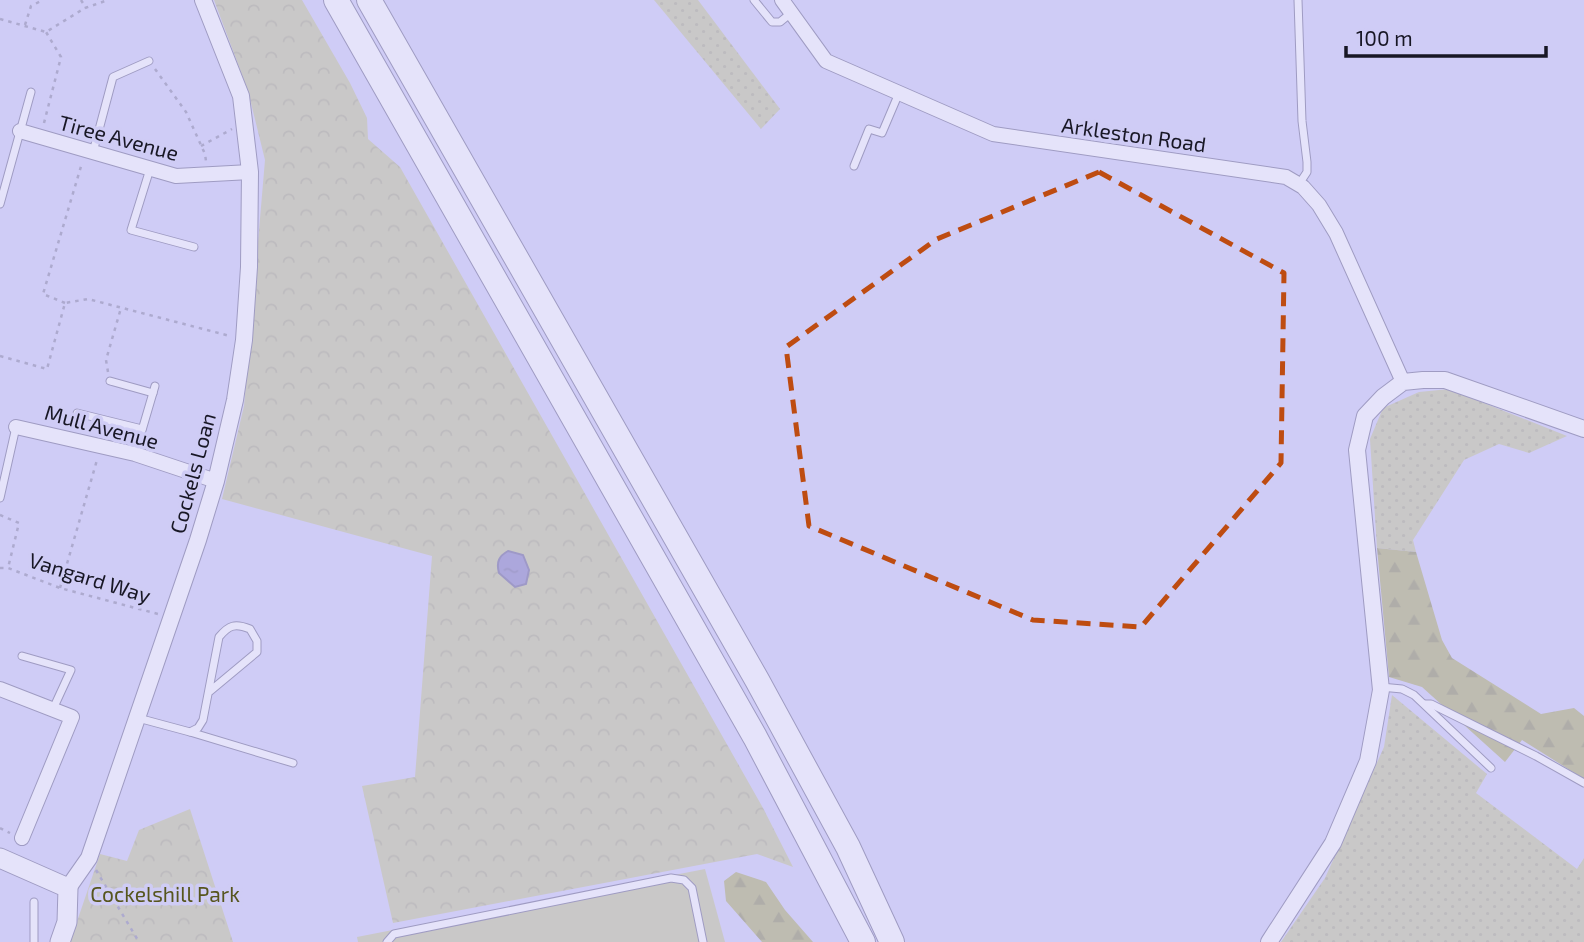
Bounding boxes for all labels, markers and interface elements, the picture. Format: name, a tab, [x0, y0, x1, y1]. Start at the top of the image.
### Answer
scale bar	[1346, 14, 1546, 58]
text: 100 m	[1356, 25, 1413, 50]
street label: Tiree Avenue	[57, 109, 181, 165]
street label: Arkleston Road	[1060, 111, 1208, 157]
street label: Mull Avenue	[42, 399, 162, 453]
street label: Cockels Loan	[164, 410, 220, 536]
street label: Vangard Way	[26, 547, 154, 607]
park label: Cockelshill Park	[90, 881, 240, 906]

